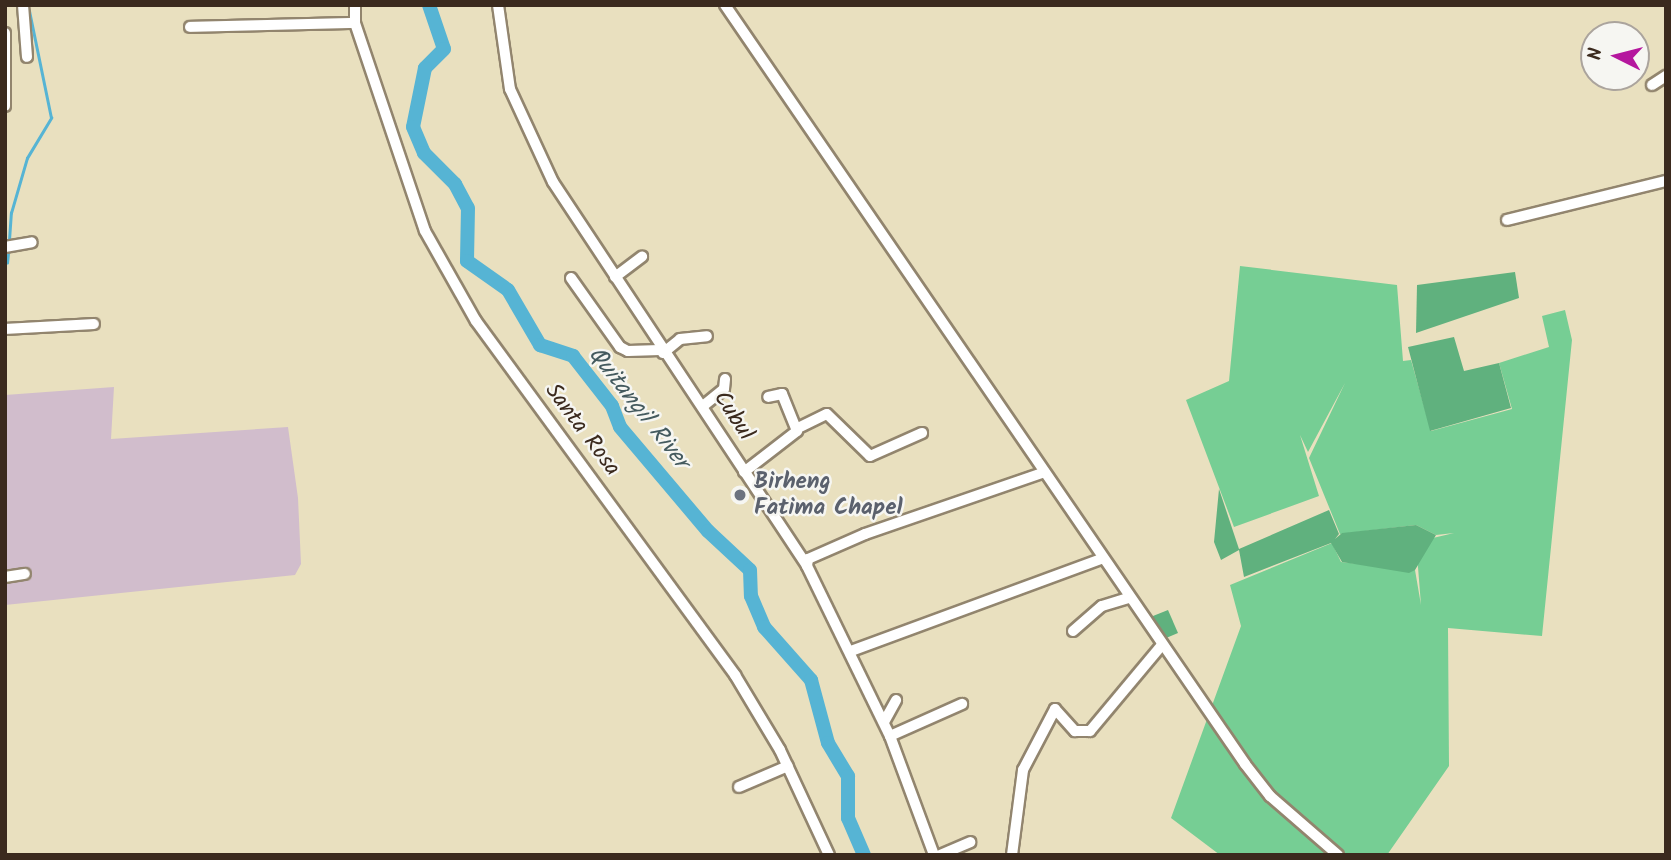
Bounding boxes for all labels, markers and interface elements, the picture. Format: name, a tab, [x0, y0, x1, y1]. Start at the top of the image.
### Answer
north arrow	[1580, 21, 1650, 91]
text: N	[1581, 46, 1612, 62]
water label: Quitangil River	[581, 341, 695, 475]
street label: Santa Rosa	[538, 378, 626, 482]
street label: Cubul	[707, 386, 759, 446]
place label: Birheng Fatima Chapel	[754, 468, 903, 522]
marker: Birheng Fatima Chapel	[732, 487, 748, 503]

